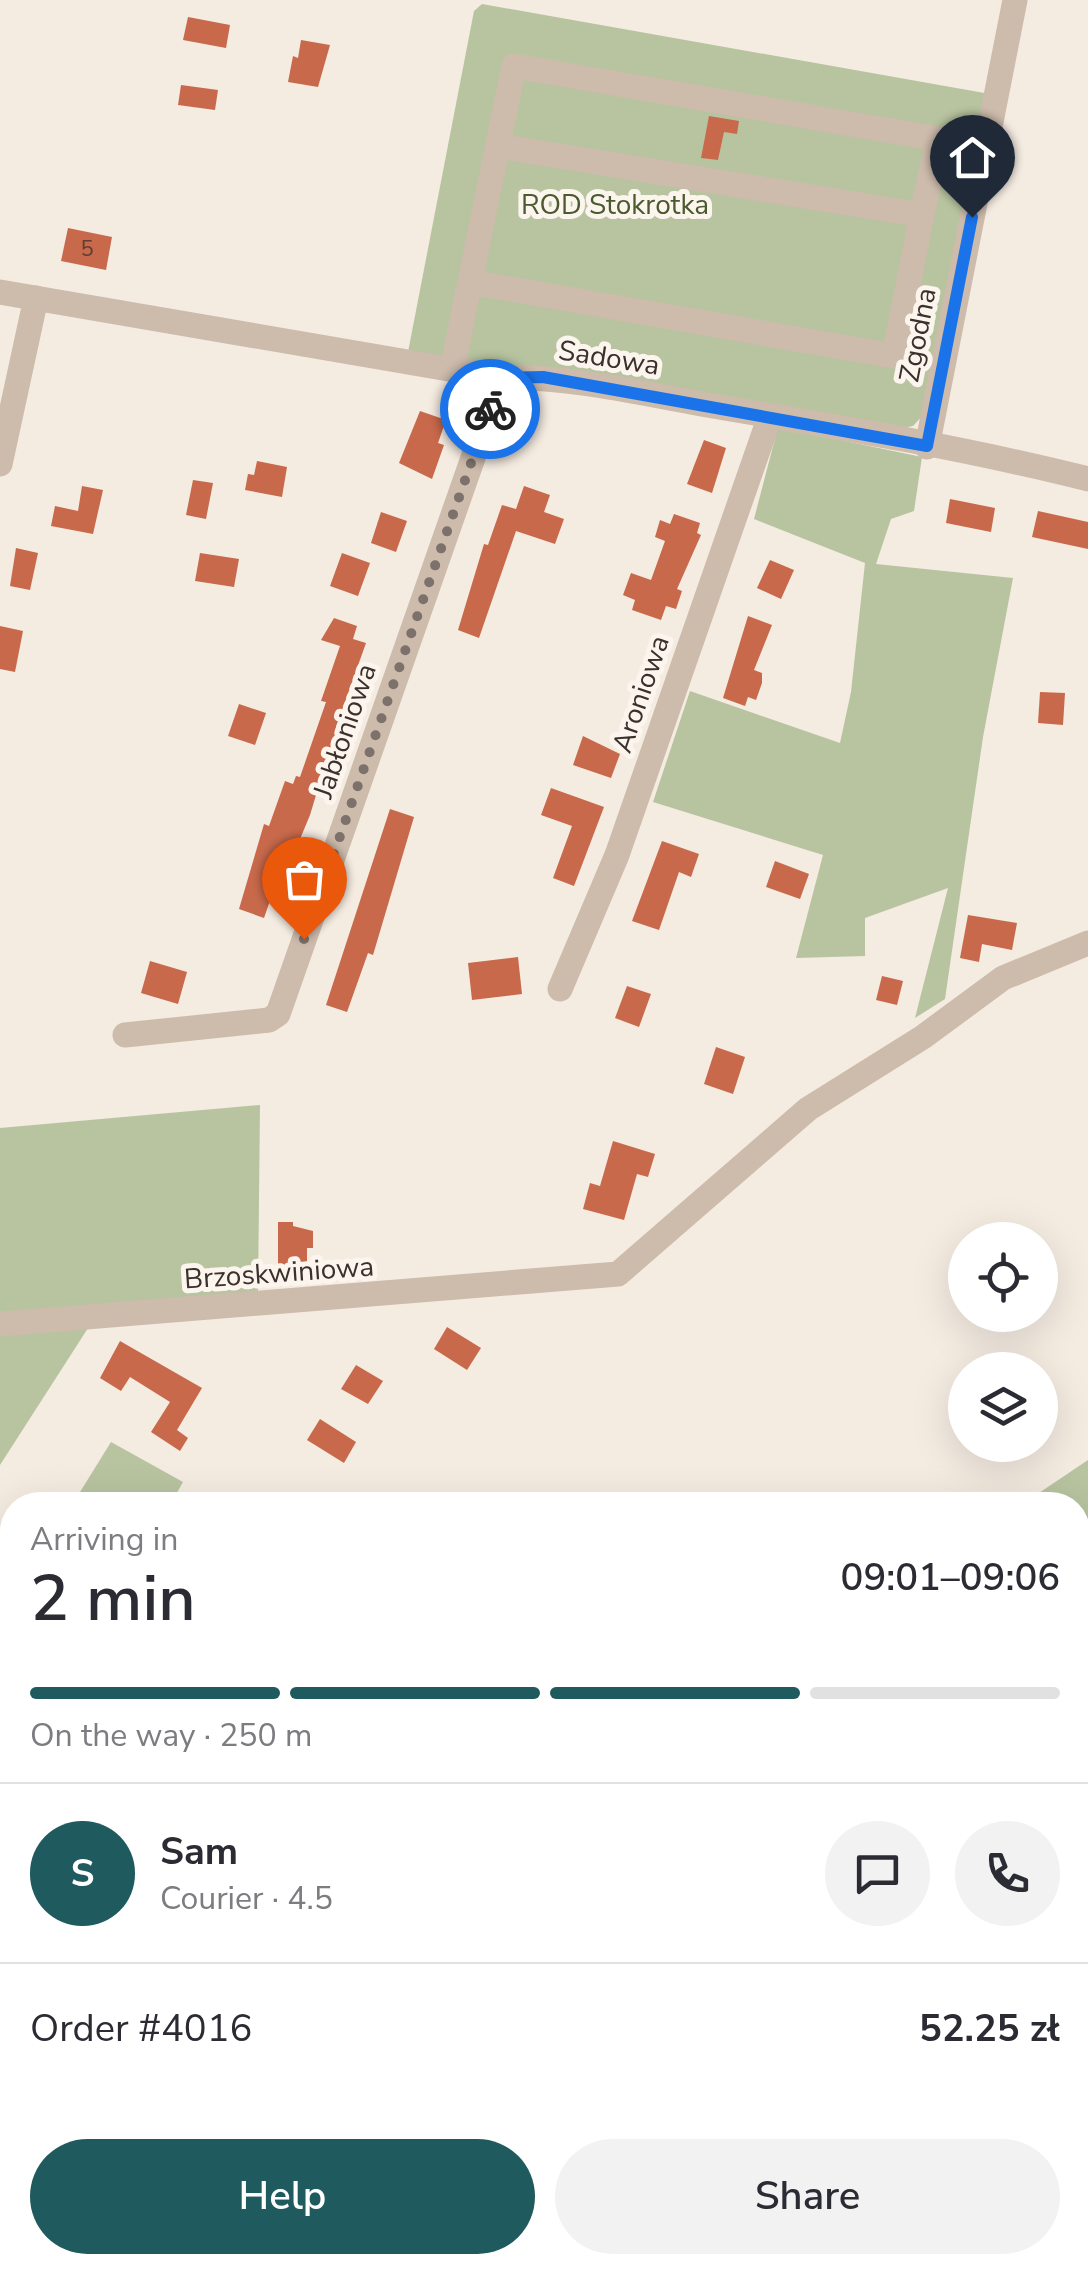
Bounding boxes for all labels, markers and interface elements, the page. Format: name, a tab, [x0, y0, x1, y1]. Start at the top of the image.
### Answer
pin	[930, 115, 1015, 218]
icon: home	[945, 130, 1000, 185]
park label: ROD Stokrotka	[521, 186, 709, 224]
house number: 5	[80, 234, 94, 264]
street label: Zgodna	[890, 285, 946, 385]
street label: Sadowa	[556, 331, 662, 385]
courier	[440, 359, 540, 459]
icon: bike	[463, 382, 518, 437]
street label: Aroniowa	[603, 630, 679, 758]
street label: Jabłoniowa	[304, 659, 386, 804]
pin	[262, 837, 347, 940]
icon: bag	[277, 852, 332, 907]
map controls	[948, 1222, 1058, 1462]
button: locate	[948, 1222, 1058, 1332]
street label: Brzoskwiniowa	[183, 1247, 375, 1299]
button: layers	[948, 1352, 1058, 1462]
text: Arriving in	[30, 1518, 178, 1561]
text: 09:01–09:06	[841, 1552, 1060, 1603]
text: 2 min	[30, 1554, 196, 1643]
text: On the way · 250 m	[30, 1714, 312, 1757]
button: chat	[825, 1821, 930, 1926]
button: phone	[955, 1821, 1060, 1926]
text: Sam	[160, 1826, 238, 1877]
text: S	[71, 1848, 94, 1899]
text: Courier · 4.5	[160, 1877, 333, 1920]
text: Order #4016	[30, 2003, 252, 2054]
text: 52.25 zł	[919, 2003, 1060, 2054]
button: Help	[30, 2139, 535, 2254]
button: Share	[555, 2139, 1060, 2254]

